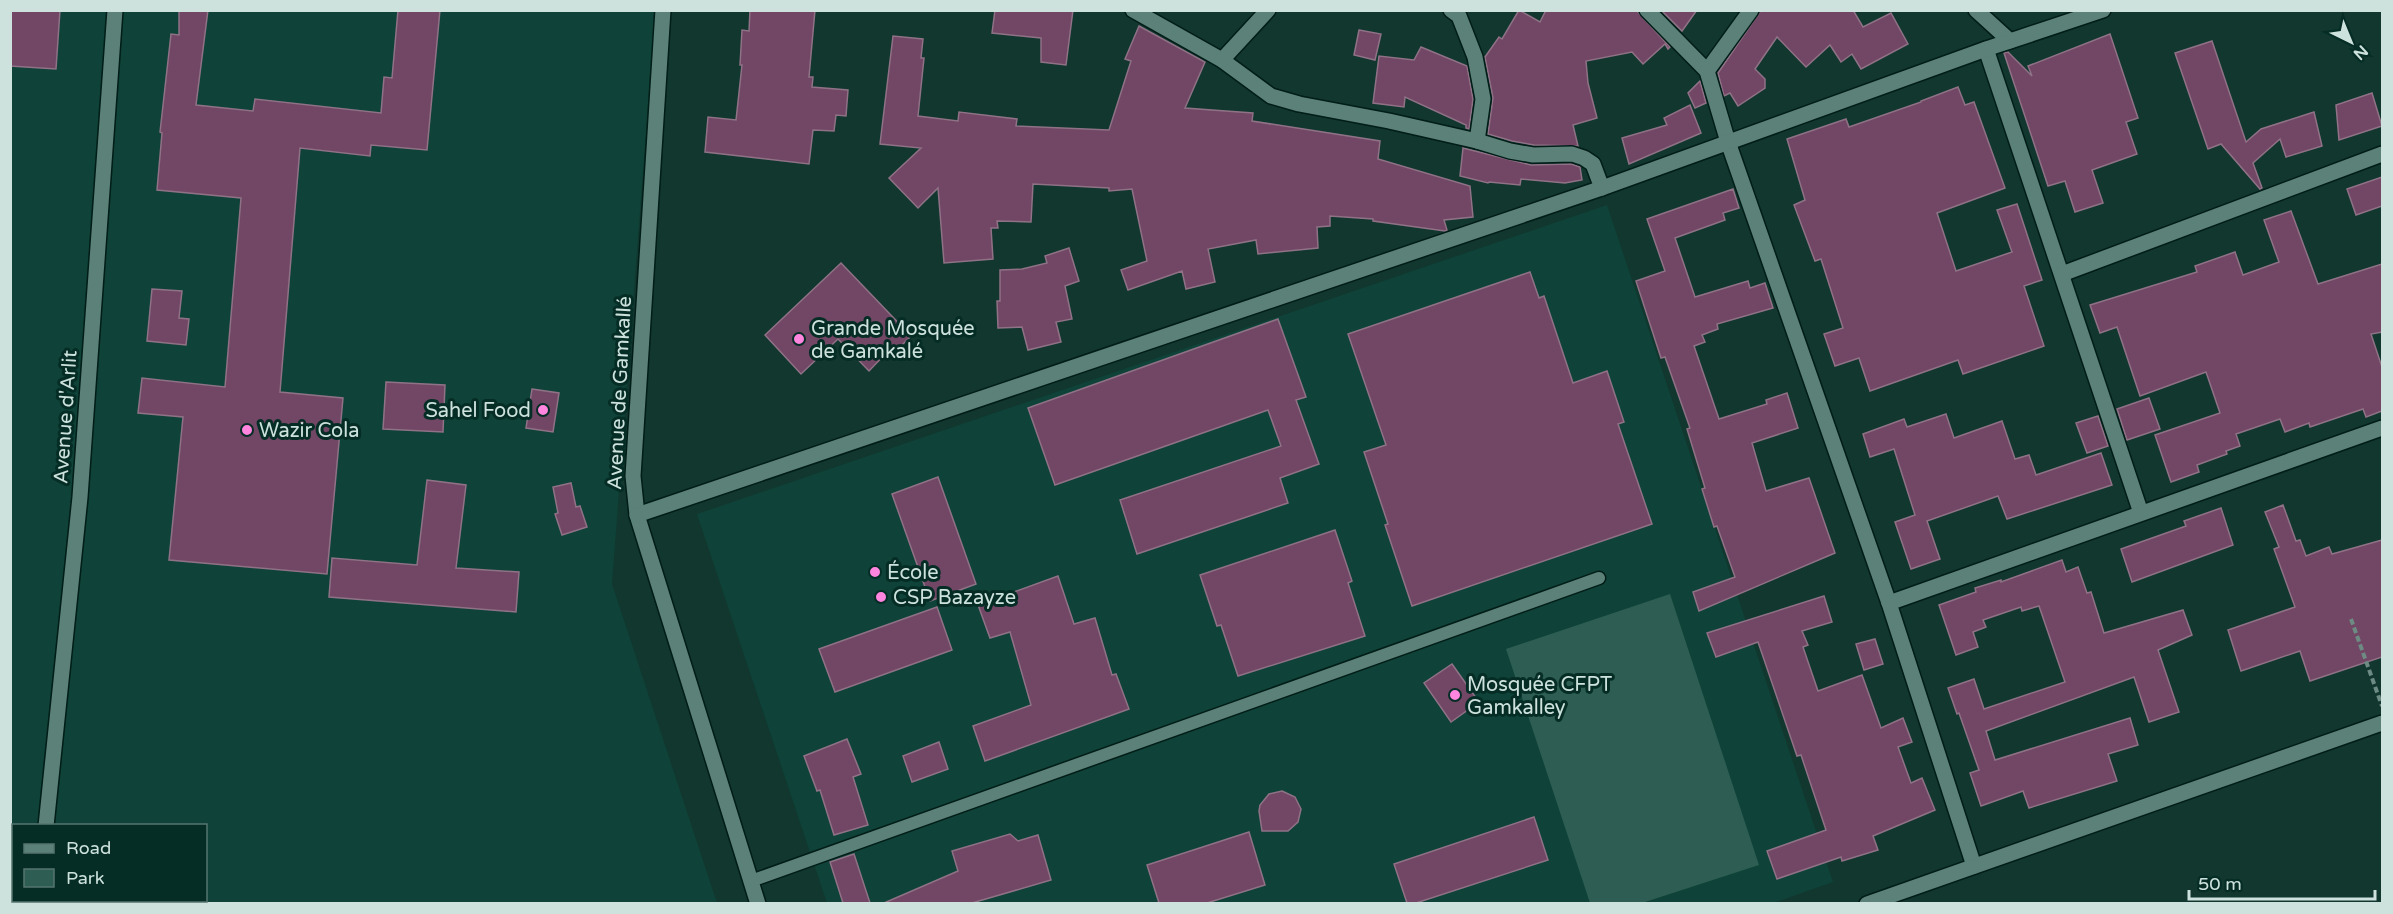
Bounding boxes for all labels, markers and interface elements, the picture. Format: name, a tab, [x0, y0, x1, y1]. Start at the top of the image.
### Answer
north arrow	[2321, 12, 2381, 72]
text: N	[2349, 41, 2372, 64]
street label: Avenue de Gamkallé	[603, 296, 637, 490]
place label: Grande Mosquée de Gamkalé	[811, 317, 975, 364]
marker: Grande Mosquée de Gamkalé	[792, 332, 806, 346]
street label: Avenue d'Arlit	[49, 349, 83, 485]
place label: Sahel Food	[425, 399, 531, 423]
marker: Sahel Food	[536, 403, 550, 417]
place label: Wazir Cola	[259, 419, 359, 443]
marker: Wazir Cola	[240, 423, 254, 437]
place label: École	[887, 560, 939, 585]
marker: École	[868, 565, 882, 579]
place label: CSP Bazayze	[893, 586, 1016, 610]
marker: CSP Bazayze	[874, 590, 888, 604]
place label: Mosquée CFPT Gamkalley	[1467, 673, 1612, 720]
marker: Mosquée CFPT Gamkalley	[1448, 688, 1462, 702]
legend	[12, 824, 207, 902]
text: Road	[66, 837, 111, 859]
scale bar	[2189, 863, 2375, 901]
text: Park	[66, 867, 105, 889]
text: 50 m	[2198, 873, 2242, 895]

